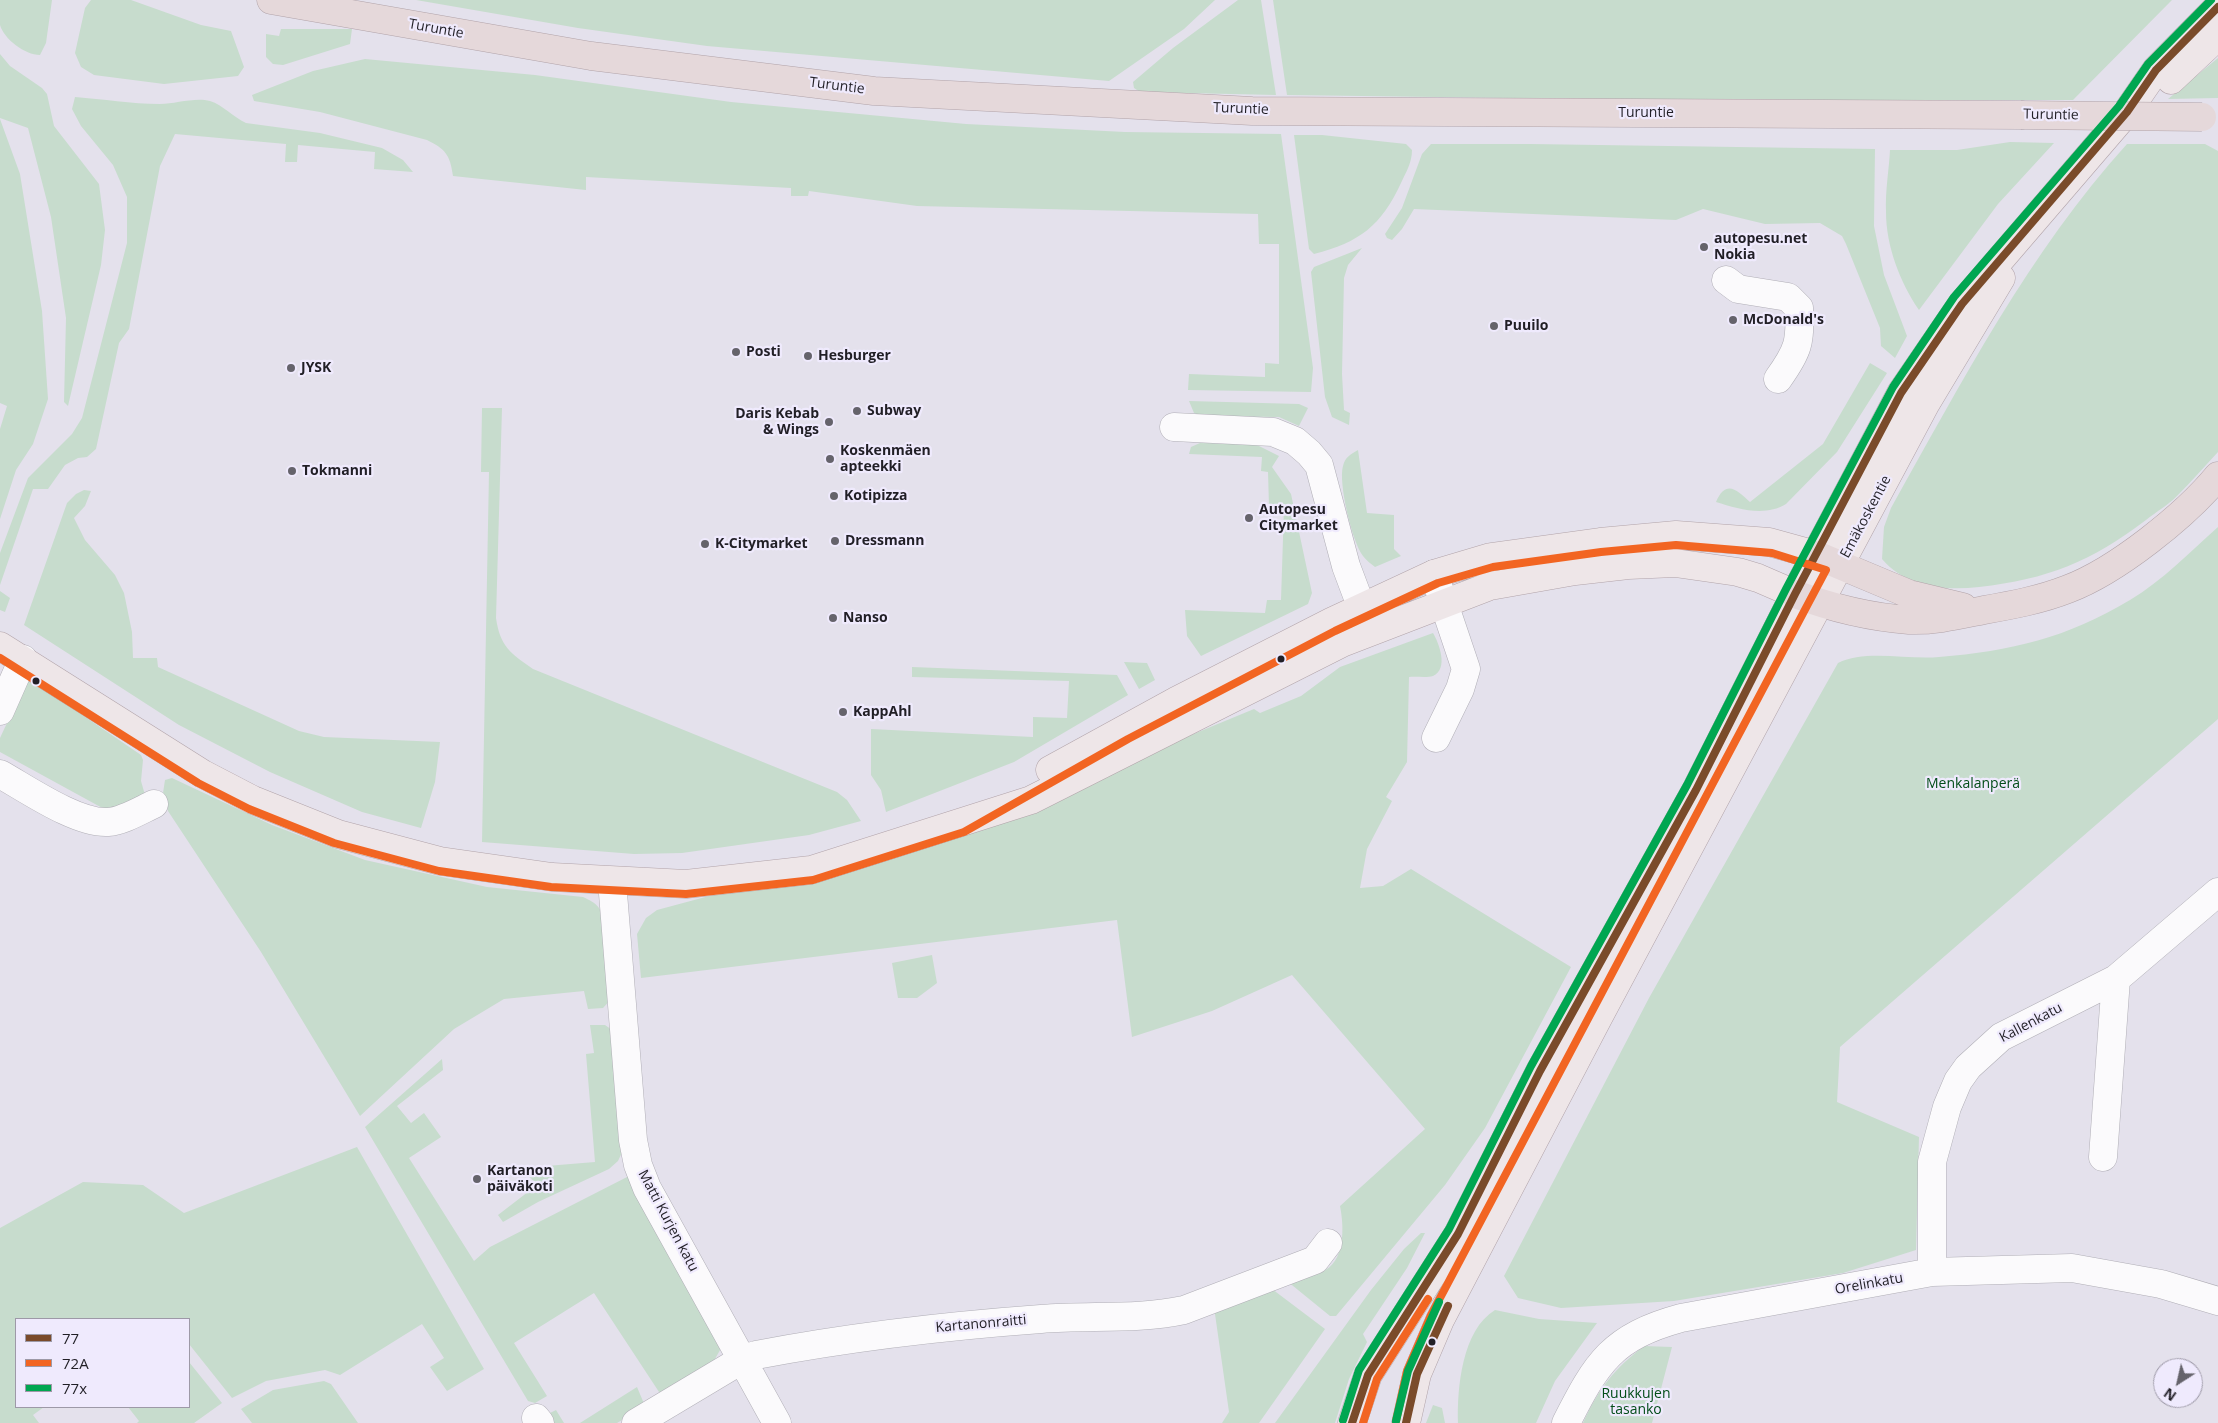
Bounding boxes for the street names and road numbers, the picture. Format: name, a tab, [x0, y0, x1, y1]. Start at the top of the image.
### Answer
street label: Turuntie	[407, 16, 465, 42]
street label: Turuntie	[808, 74, 866, 98]
street label: Turuntie	[1213, 100, 1269, 118]
street label: Turuntie	[1618, 105, 1674, 121]
street label: Turuntie	[2023, 106, 2079, 124]
street label: Emäkoskentie	[1837, 473, 1895, 561]
street label: Kallenkatu	[1997, 999, 2065, 1047]
street label: Matti Kurjen katu	[634, 1167, 702, 1275]
street label: Orelinkatu	[1834, 1270, 1904, 1298]
street label: Kartanonraitti	[935, 1312, 1027, 1336]

